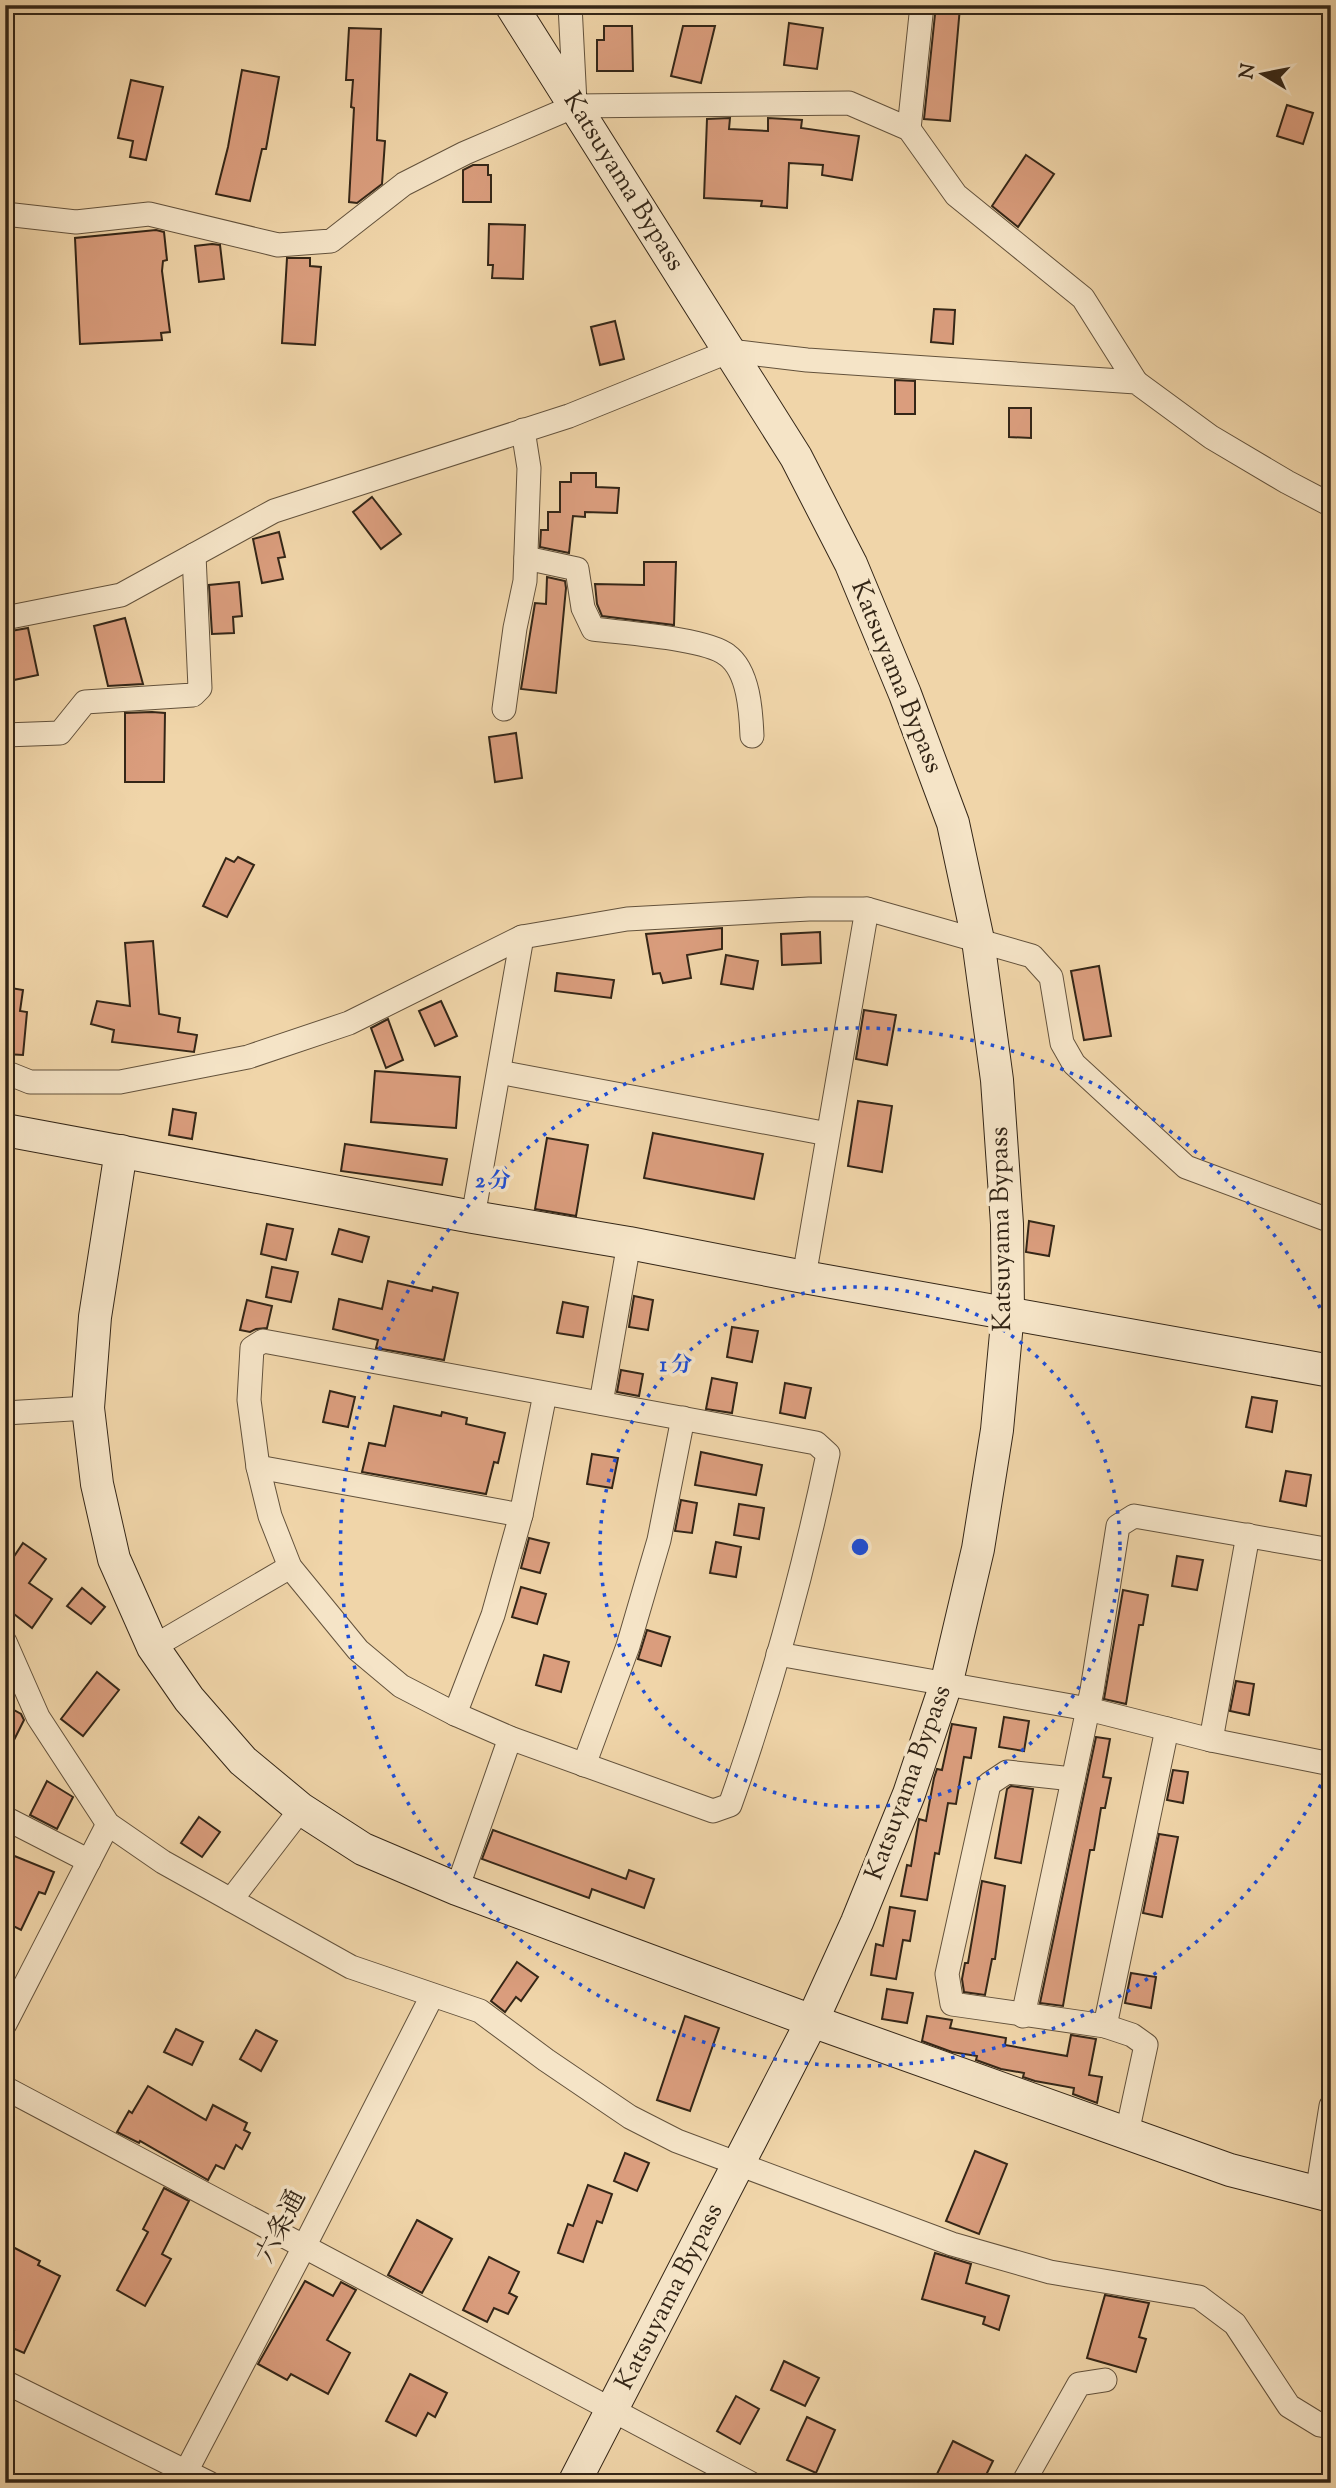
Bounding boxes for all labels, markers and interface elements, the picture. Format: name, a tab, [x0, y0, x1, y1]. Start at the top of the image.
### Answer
north arrow	[1228, 38, 1298, 108]
text: N	[1234, 62, 1263, 81]
street label: Katsuyama Bypass	[553, 85, 693, 279]
street label: Katsuyama Bypass	[840, 575, 952, 779]
street label: Katsuyama Bypass	[982, 1126, 1022, 1332]
text: 2 分	[475, 1167, 511, 1197]
text: 1 分	[660, 1351, 692, 1381]
centre of rings	[848, 1535, 872, 1559]
street label: Katsuyama Bypass	[857, 1680, 961, 1886]
street label: 六条通	[248, 2184, 316, 2270]
street label: Katsuyama Bypass	[607, 2197, 733, 2397]

